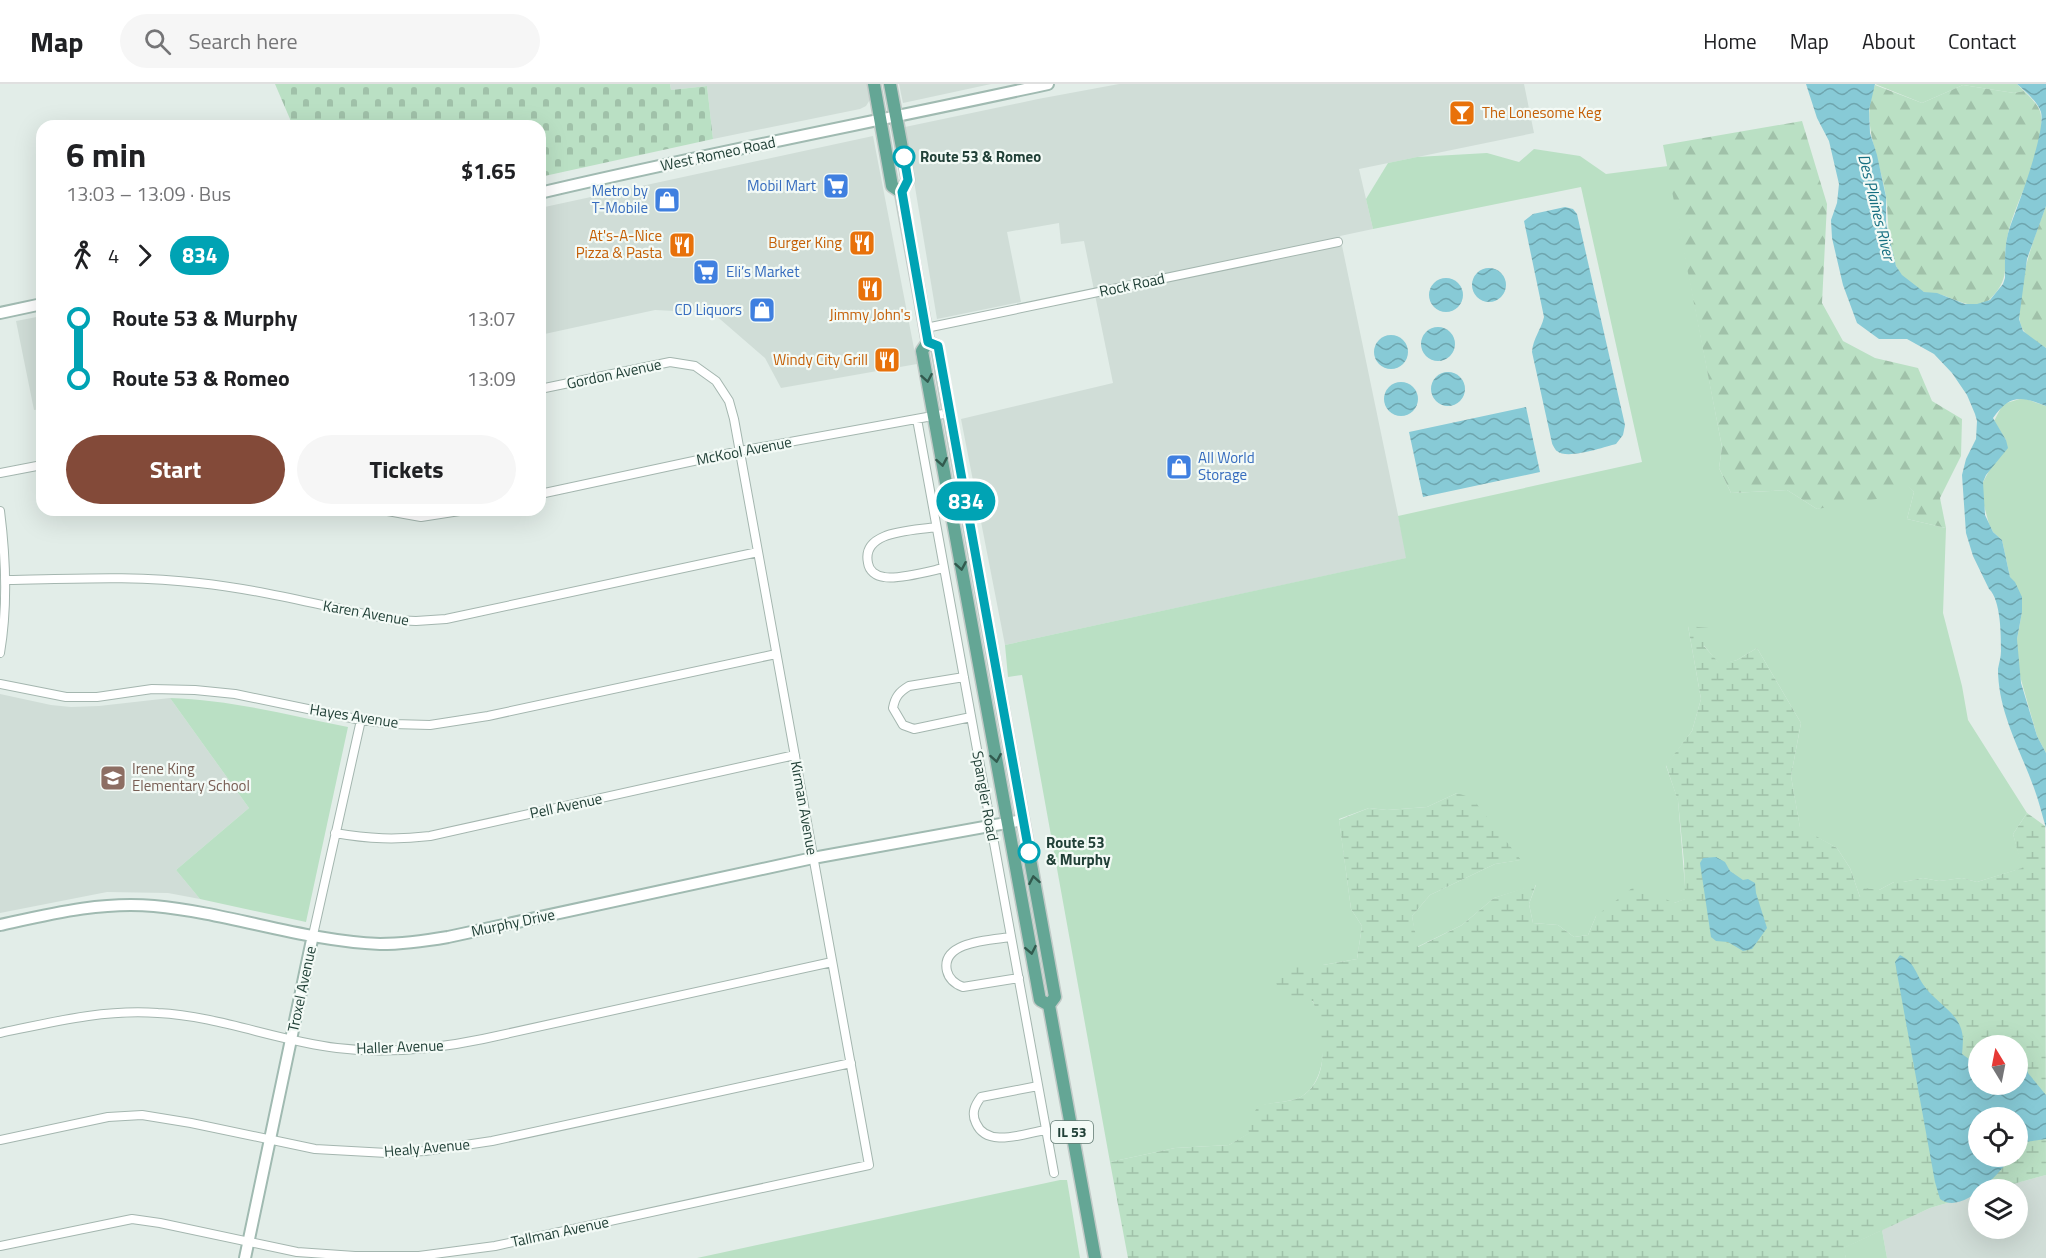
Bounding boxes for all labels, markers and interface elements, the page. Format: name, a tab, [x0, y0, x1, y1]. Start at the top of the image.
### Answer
search box	[120, 14, 540, 68]
text: Map	[30, 20, 84, 63]
text: Search here	[189, 24, 298, 58]
icon: search	[141, 25, 174, 58]
text: Home	[1703, 25, 1757, 57]
text: Map	[1790, 25, 1829, 57]
text: About	[1862, 25, 1915, 57]
text: Contact	[1948, 25, 2016, 57]
bar icon: The Lonesome Keg	[1447, 98, 1477, 128]
place label: The Lonesome Keg	[1482, 101, 1602, 124]
text: 6 min	[66, 130, 146, 180]
street label: West Romeo Road	[658, 130, 777, 177]
place label: Route 53 & Romeo	[920, 145, 1041, 168]
marker: Route 53 & Romeo	[893, 146, 915, 168]
water label: Des Plaines River	[1852, 151, 1902, 264]
text: $1.65	[461, 154, 516, 188]
supermarket icon: Mobil Mart	[821, 171, 851, 201]
place label: Mobil Mart	[747, 174, 817, 197]
text: 13:03 – 13:09 · Bus	[66, 178, 231, 209]
place label: Metro by T-Mobile	[591, 179, 648, 219]
shop icon: Metro by T-Mobile	[652, 185, 682, 215]
place label: At's-A-Nice Pizza & Pasta	[576, 224, 662, 264]
restaurant icon: Burger King	[847, 228, 877, 258]
restaurant icon: At's-A-Nice Pizza & Pasta	[667, 230, 697, 260]
place label: Burger King	[768, 231, 842, 254]
icon: walk	[66, 239, 99, 272]
icon: forward	[128, 239, 161, 272]
text: 834	[182, 239, 217, 271]
text: 4	[108, 240, 119, 271]
supermarket icon: Eli’s Market	[691, 257, 721, 287]
place label: Eli’s Market	[726, 260, 800, 283]
street label: Rock Road	[1097, 266, 1167, 303]
restaurant icon: Jimmy John's	[855, 274, 885, 304]
shop icon: CD Liquors	[747, 295, 777, 325]
place label: CD Liquors	[674, 298, 742, 321]
text: Route 53 & Murphy	[112, 301, 297, 335]
text: 13:07	[467, 303, 516, 334]
place label: Jimmy John's	[829, 303, 911, 326]
restaurant icon: Windy City Grill	[872, 345, 902, 375]
place label: Windy City Grill	[773, 348, 868, 371]
street label: Gordon Avenue	[564, 352, 663, 395]
text: Route 53 & Romeo	[112, 361, 290, 395]
text: 13:09	[467, 363, 516, 394]
one-way arrow	[920, 373, 933, 383]
street label: McKool Avenue	[694, 430, 794, 471]
button: Start	[66, 435, 285, 504]
button: Tickets	[297, 435, 516, 504]
place label: All World Storage	[1198, 446, 1255, 486]
shop icon: All World Storage	[1164, 452, 1194, 482]
one-way arrow	[936, 457, 948, 467]
line badge: 834	[932, 482, 1000, 520]
text: 834	[948, 485, 984, 517]
one-way arrow	[954, 560, 967, 570]
street label: Karen Avenue	[321, 594, 411, 631]
street label: Hayes Avenue	[308, 697, 400, 734]
street label: Spangler Road	[966, 749, 1005, 843]
one-way arrow	[989, 752, 1002, 762]
place label: Irene King Elementary School	[132, 757, 250, 797]
street label: Kirman Avenue	[785, 759, 824, 857]
school or university icon: Irene King Elementary School	[98, 763, 128, 793]
street label: Pell Avenue	[528, 787, 604, 824]
place label: Route 53 & Murphy	[1046, 831, 1111, 871]
marker: Route 53 & Murphy	[1018, 841, 1040, 863]
one-way arrow	[1028, 875, 1041, 885]
street label: Murphy Drive	[469, 902, 557, 943]
street label: Troxel Avenue	[281, 944, 322, 1034]
one-way arrow	[1024, 944, 1037, 954]
street label: Haller Avenue	[356, 1033, 444, 1060]
north arrow	[1968, 1035, 2028, 1095]
map controls	[1968, 1035, 2028, 1239]
button: locate	[1968, 1107, 2028, 1167]
road number: IL 53	[1051, 1121, 1093, 1143]
street label: Healy Avenue	[383, 1132, 471, 1163]
button: layers	[1968, 1179, 2028, 1239]
street label: Tallman Avenue	[509, 1210, 611, 1253]

